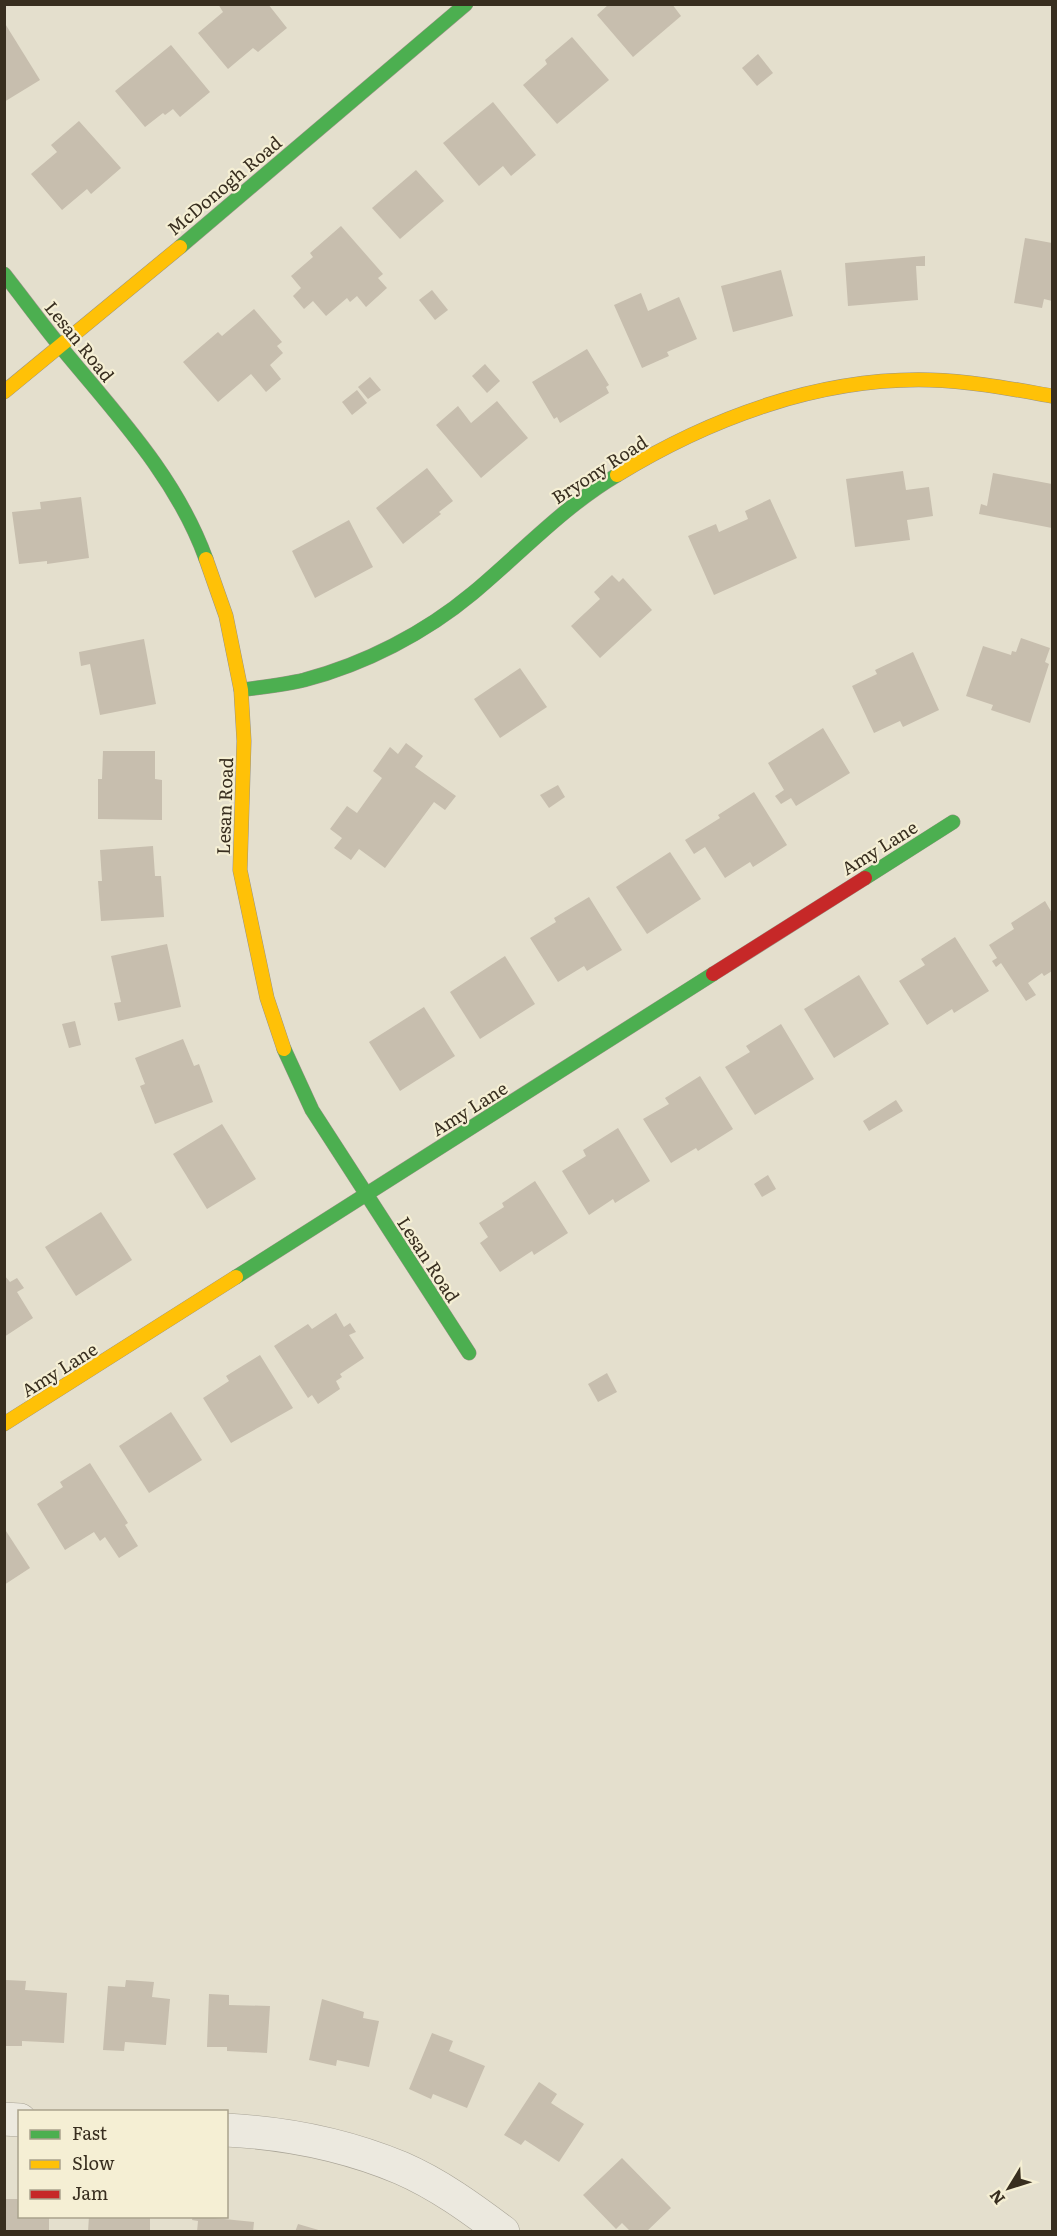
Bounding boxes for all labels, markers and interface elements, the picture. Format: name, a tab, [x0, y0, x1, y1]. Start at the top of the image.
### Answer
street label: McDonogh Road	[161, 129, 287, 241]
street label: Lesan Road	[39, 295, 121, 387]
street label: Bryony Road	[546, 428, 652, 510]
street label: Lesan Road	[209, 757, 239, 855]
street label: Amy Lane	[836, 813, 922, 881]
street label: Amy Lane	[426, 1074, 512, 1142]
street label: Lesan Road	[391, 1211, 467, 1307]
street label: Amy Lane	[16, 1335, 102, 1403]
legend	[18, 2110, 228, 2218]
text: Fast	[72, 2119, 108, 2146]
text: Slow	[72, 2149, 115, 2176]
north arrow	[979, 2158, 1039, 2218]
text: Jam	[72, 2179, 108, 2206]
text: N	[983, 2185, 1010, 2211]

